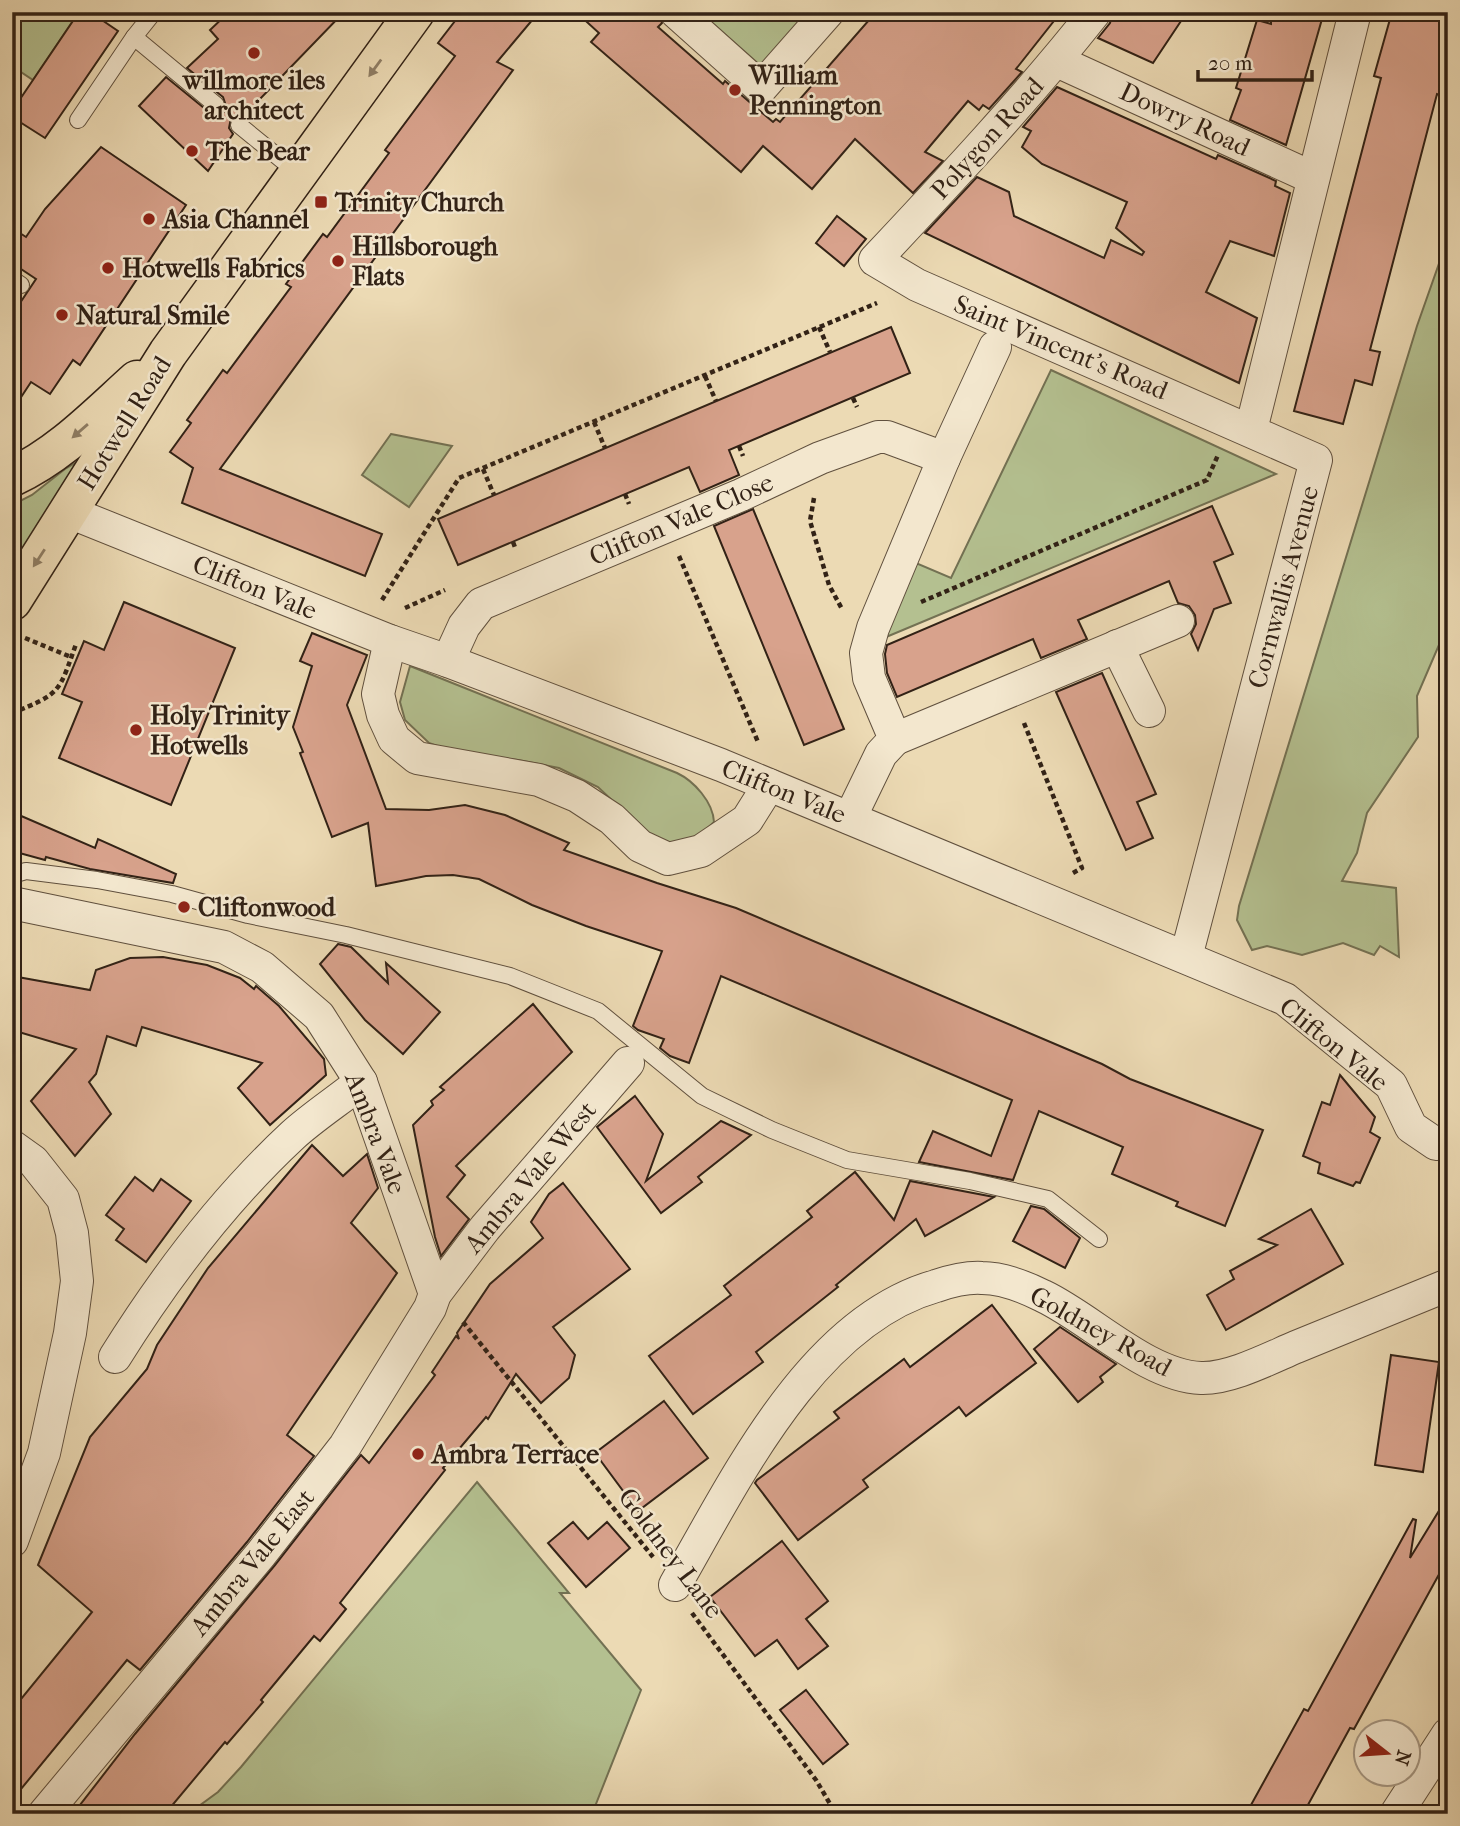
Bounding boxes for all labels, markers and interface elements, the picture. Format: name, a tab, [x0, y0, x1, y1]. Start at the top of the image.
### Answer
scale bar	[1198, 38, 1311, 82]
marker: willmore iles architect	[246, 45, 262, 61]
text: 20 m	[1208, 51, 1253, 75]
one-way arrow	[369, 59, 383, 77]
place label: William Pennington	[748, 60, 882, 121]
place label: willmore iles architect	[182, 65, 326, 126]
street label: Polygon Road	[924, 70, 1051, 206]
street label: Dowry Road	[1115, 76, 1256, 163]
marker: William Pennington	[727, 82, 743, 98]
place label: The Bear	[205, 136, 311, 167]
marker: The Bear	[184, 143, 200, 159]
place label: Trinity Church	[334, 187, 505, 218]
marker: Trinity Church	[313, 194, 329, 210]
place label: Asia Channel	[161, 204, 310, 235]
marker: Asia Channel	[141, 211, 157, 227]
place label: Hillsborough Flats	[351, 231, 498, 292]
place label: Hotwells Fabrics	[122, 253, 305, 284]
marker: Hillsborough Flats	[330, 253, 346, 269]
marker: Hotwells Fabrics	[100, 260, 116, 276]
street label: Saint Vincent's Road	[949, 288, 1173, 407]
place label: Natural Smile	[76, 300, 230, 331]
marker: Natural Smile	[54, 307, 70, 323]
street label: Hotwell Road	[71, 350, 178, 496]
one-way arrow	[72, 422, 89, 438]
street label: Clifton Vale Close	[585, 467, 778, 572]
street label: Cornwallis Avenue	[1242, 482, 1325, 692]
one-way arrow	[33, 549, 46, 568]
street label: Clifton Vale	[188, 549, 322, 626]
place label: Holy Trinity Hotwells	[150, 700, 292, 761]
marker: Holy Trinity Hotwells	[128, 722, 144, 738]
street label: Clifton Vale	[717, 753, 851, 830]
place label: Cliftonwood	[198, 892, 336, 923]
marker: Cliftonwood	[176, 899, 192, 915]
street label: Clifton Vale	[1273, 991, 1394, 1098]
street label: Ambra Vale	[338, 1067, 413, 1198]
street label: Ambra Vale West	[457, 1095, 603, 1260]
street label: Goldney Road	[1024, 1280, 1178, 1384]
place label: Ambra Terrace	[430, 1439, 599, 1470]
marker: Ambra Terrace	[410, 1446, 426, 1462]
street label: Ambra Vale East	[183, 1482, 322, 1643]
street label: Goldney Lane	[612, 1482, 730, 1625]
north arrow	[1352, 1717, 1422, 1787]
text: N	[1390, 1748, 1415, 1768]

